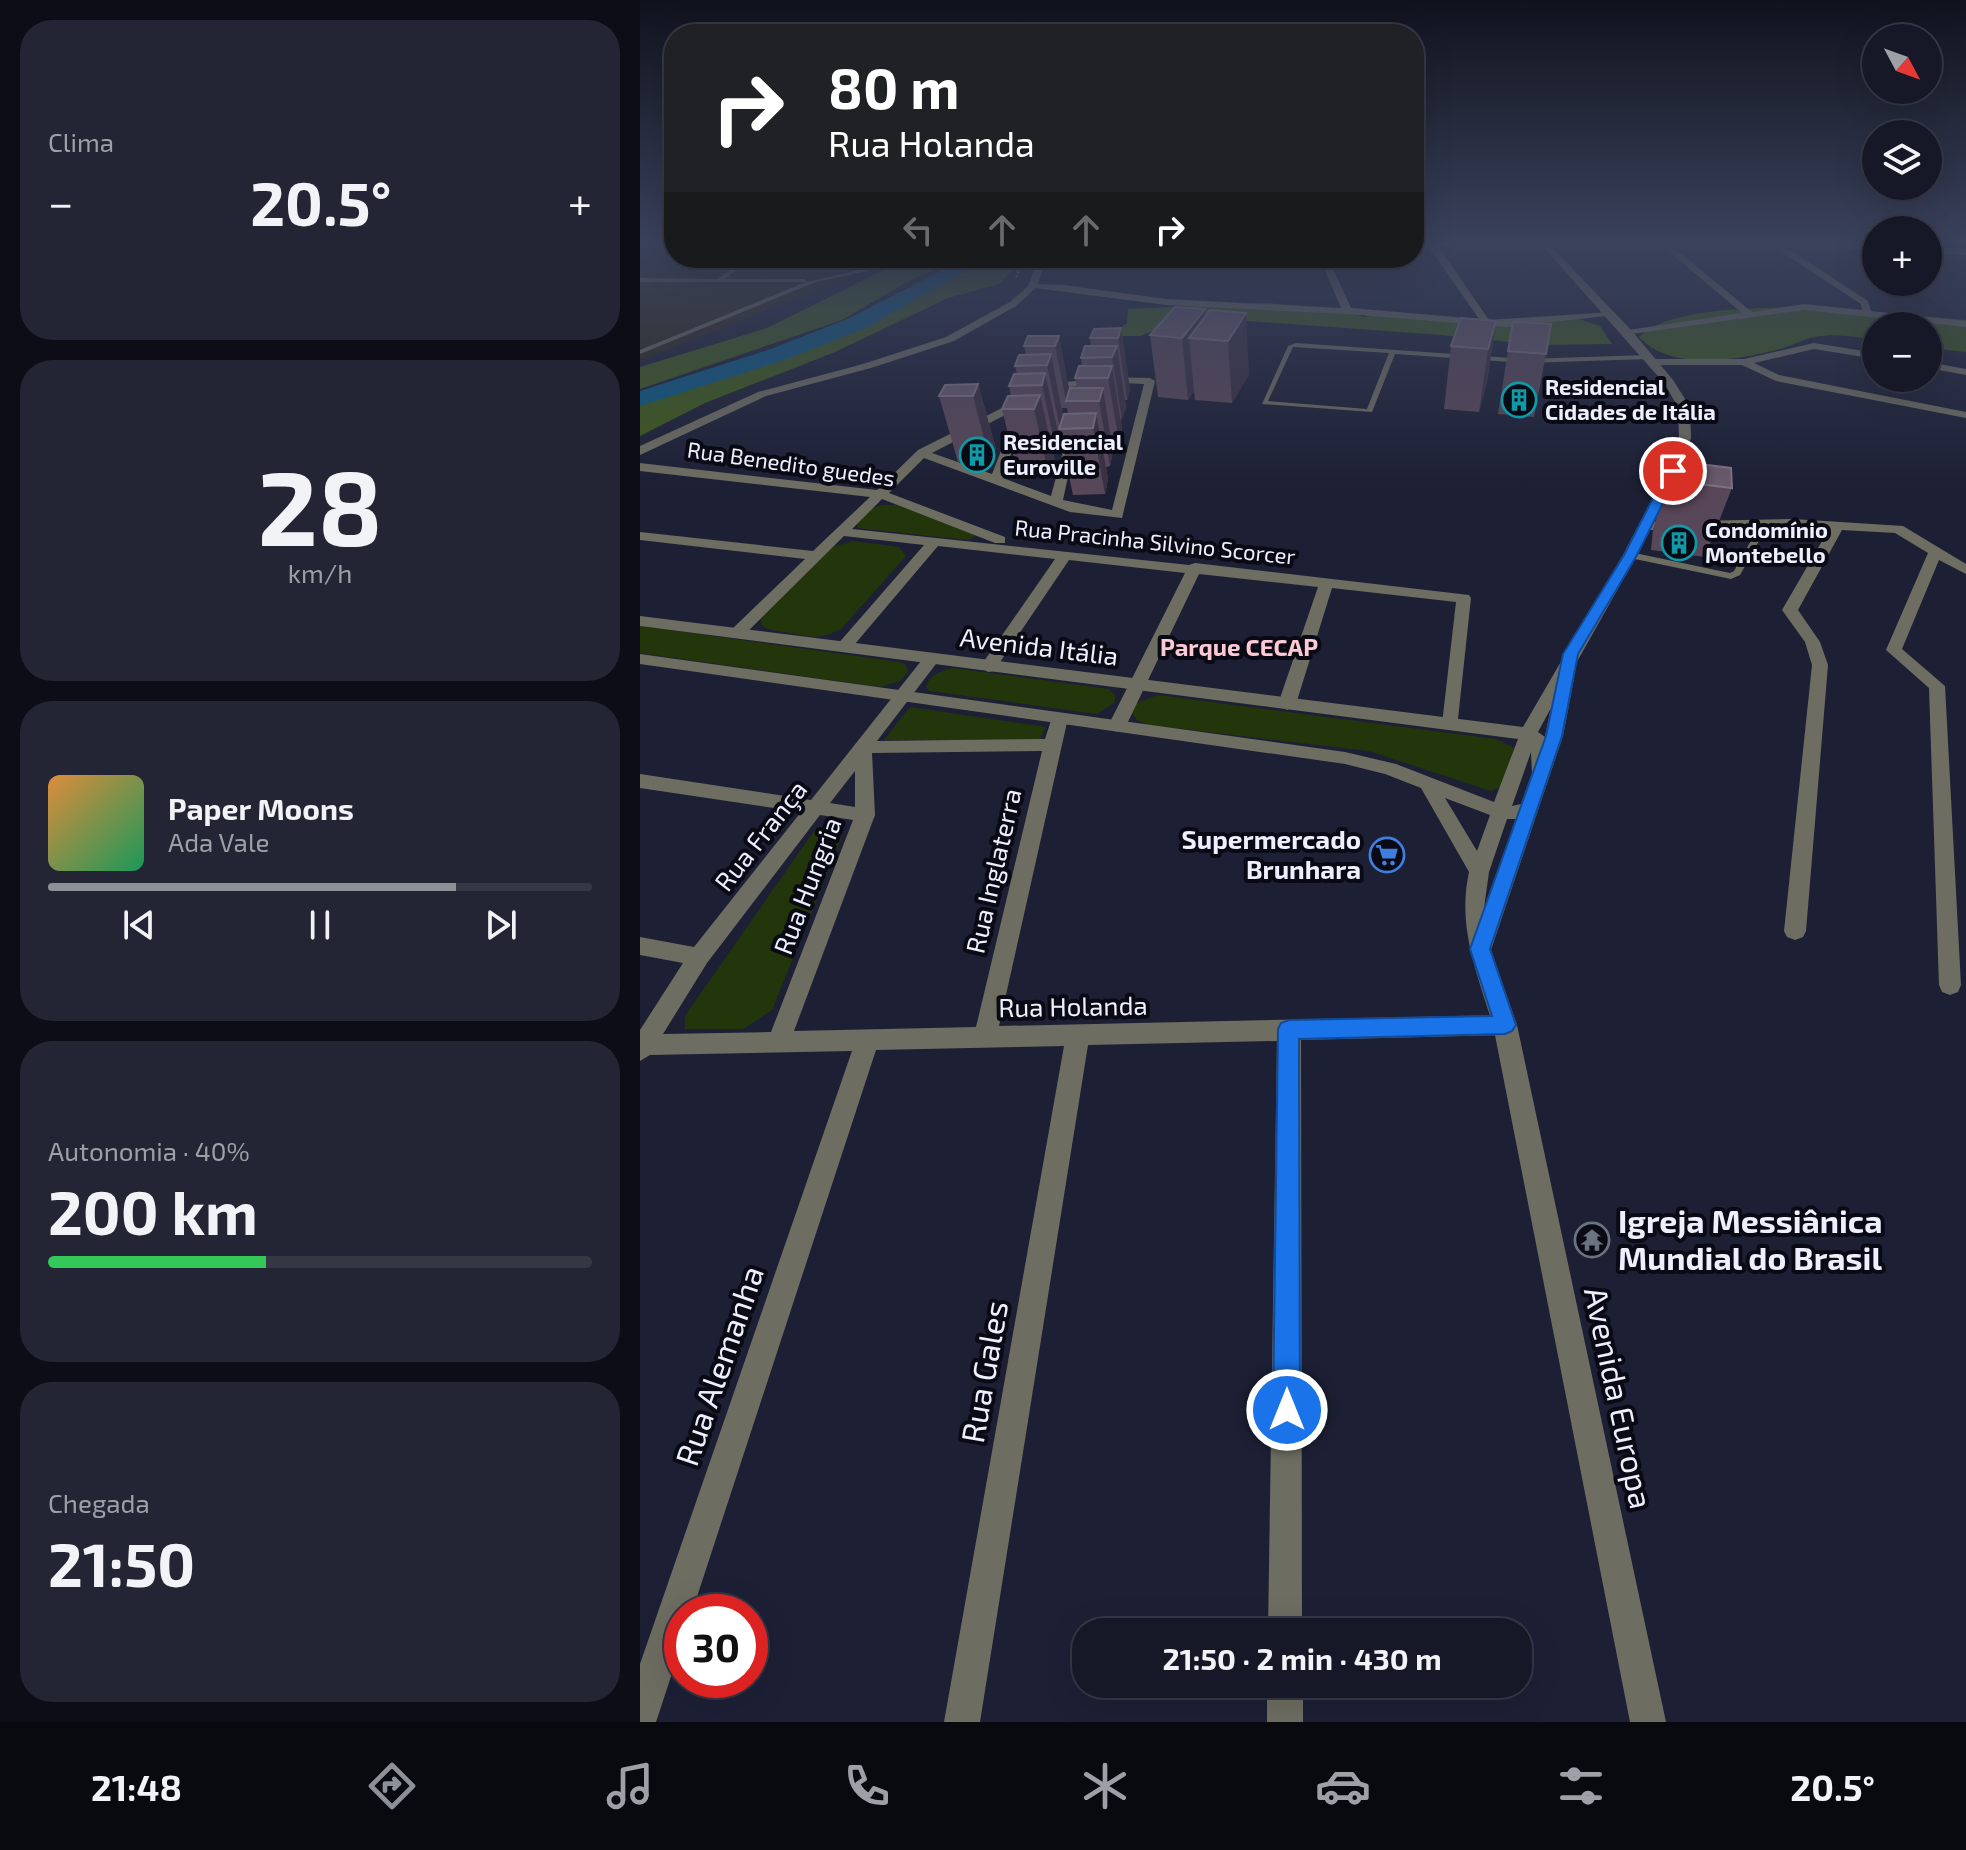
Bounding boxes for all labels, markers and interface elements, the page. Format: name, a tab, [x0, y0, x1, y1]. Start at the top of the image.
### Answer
north arrow	[1862, 24, 1942, 104]
map controls	[1862, 24, 1942, 392]
text: 80 m	[828, 53, 960, 120]
icon: right	[696, 56, 800, 160]
button: layers	[1862, 120, 1942, 200]
text: Rua Holanda	[828, 121, 1035, 164]
text: Clima	[48, 126, 114, 157]
text: 20.5°	[250, 166, 391, 238]
text: −	[48, 175, 74, 228]
text: +	[568, 175, 592, 228]
icon: left	[896, 208, 940, 252]
icon: ahead	[980, 208, 1024, 252]
icon: ahead	[1064, 208, 1108, 252]
icon: right	[1148, 208, 1192, 252]
button: +	[1862, 216, 1942, 296]
button: −	[1862, 312, 1942, 392]
place label: Residencial Cidades de Itália	[1545, 373, 1716, 424]
building icon: Residencial Cidades de Itália	[1500, 381, 1538, 419]
place label: Residencial Euroville	[1003, 428, 1124, 479]
street label: Rua Benedito guedes	[686, 436, 897, 490]
building icon: Residencial Euroville	[958, 436, 996, 474]
pin	[1639, 437, 1707, 505]
text: 28	[257, 442, 383, 567]
icon: arrive	[1651, 449, 1695, 493]
street label: Rua Pracinha Silvino Scorcer	[1013, 513, 1297, 569]
place label: Condomínio Montebello	[1705, 516, 1828, 567]
building icon: Condomínio Montebello	[1660, 524, 1698, 562]
text: km/h	[288, 557, 352, 588]
street label: Avenida Itália	[958, 620, 1120, 671]
district label: Parque CECAP	[1160, 632, 1318, 661]
street label: Rua França	[707, 774, 814, 898]
street label: Rua Inglaterra	[958, 785, 1027, 956]
text: Paper Moons	[168, 790, 354, 826]
street label: Rua Hungria	[766, 813, 847, 958]
place label: Supermercado Brunhara	[1182, 823, 1361, 884]
text: Ada Vale	[168, 826, 270, 857]
supermarket icon: Supermercado Brunhara	[1368, 836, 1406, 874]
icon: previous	[117, 903, 161, 947]
icon: pause	[298, 903, 342, 947]
icon: next	[479, 903, 523, 947]
street label: Rua Holanda	[998, 989, 1148, 1022]
text: Autonomia · 40%	[48, 1135, 250, 1166]
text: 200 km	[48, 1175, 258, 1247]
place label: Igreja Messiânica Mundial do Brasil	[1618, 1201, 1882, 1276]
temple icon: Igreja Messiânica Mundial do Brasil	[1573, 1221, 1611, 1259]
street label: Rua Alemanha	[666, 1260, 770, 1470]
street label: Avenida Europa	[1578, 1283, 1662, 1512]
street label: Rua Gales	[952, 1298, 1014, 1446]
position arrow	[1245, 1368, 1329, 1452]
text: Chegada	[48, 1487, 150, 1518]
text: 21:50	[48, 1527, 195, 1599]
speed limit sign: 30	[664, 1594, 768, 1698]
text: 21:50 · 2 min · 430 m	[1162, 1640, 1442, 1676]
icon: directions	[364, 1758, 420, 1814]
icon: music	[602, 1758, 658, 1814]
icon: phone	[839, 1758, 895, 1814]
icon: climate	[1077, 1758, 1133, 1814]
icon: car	[1315, 1758, 1371, 1814]
icon: filters	[1553, 1758, 1609, 1814]
text: 21:48	[91, 1765, 182, 1808]
text: 20.5°	[1790, 1765, 1875, 1808]

